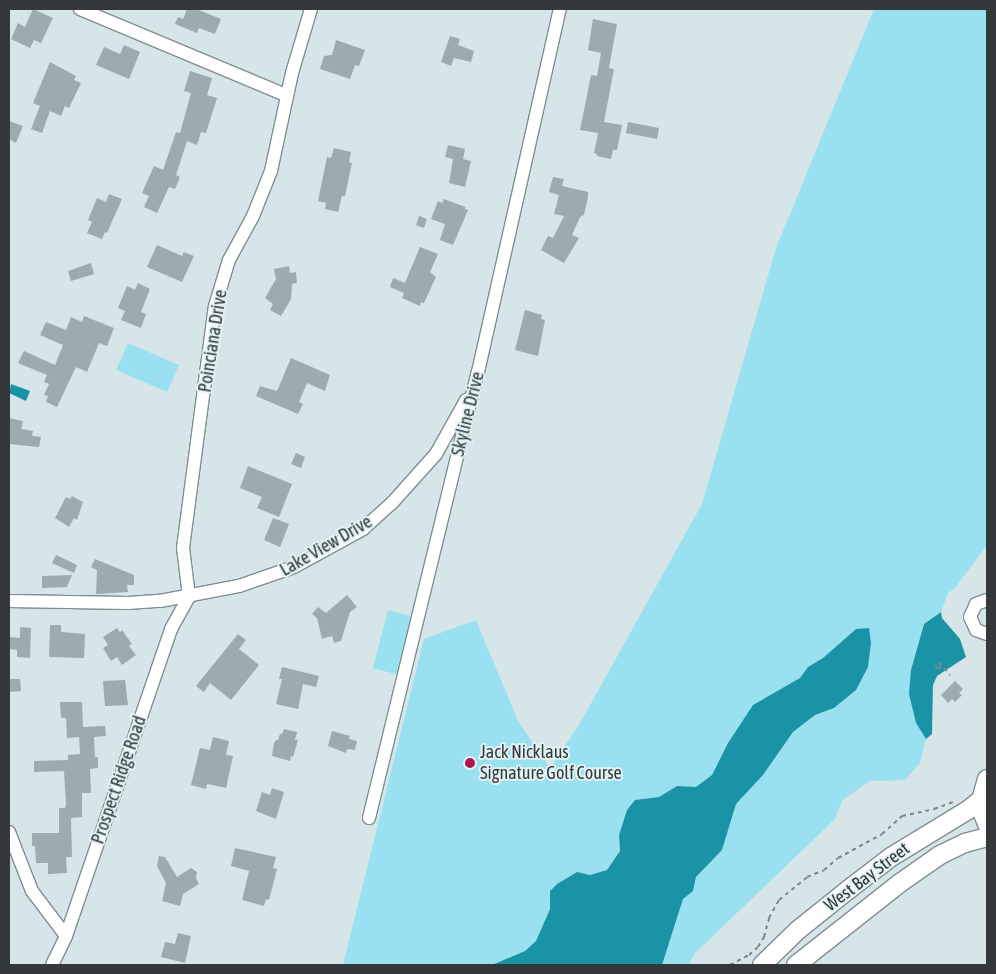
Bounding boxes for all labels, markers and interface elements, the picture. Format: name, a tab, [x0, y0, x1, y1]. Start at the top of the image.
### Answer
street label: Poinciana Drive	[194, 288, 232, 394]
street label: Skyline Drive	[447, 370, 489, 458]
street label: Lake View Drive	[276, 511, 376, 581]
street label: Prospect Ridge Road	[87, 713, 151, 847]
place label: Jack Nicklaus Signature Golf Course	[480, 742, 622, 784]
marker: Jack Nicklaus Signature Golf Course	[464, 757, 476, 769]
street label: West Bay Street	[820, 838, 914, 916]

